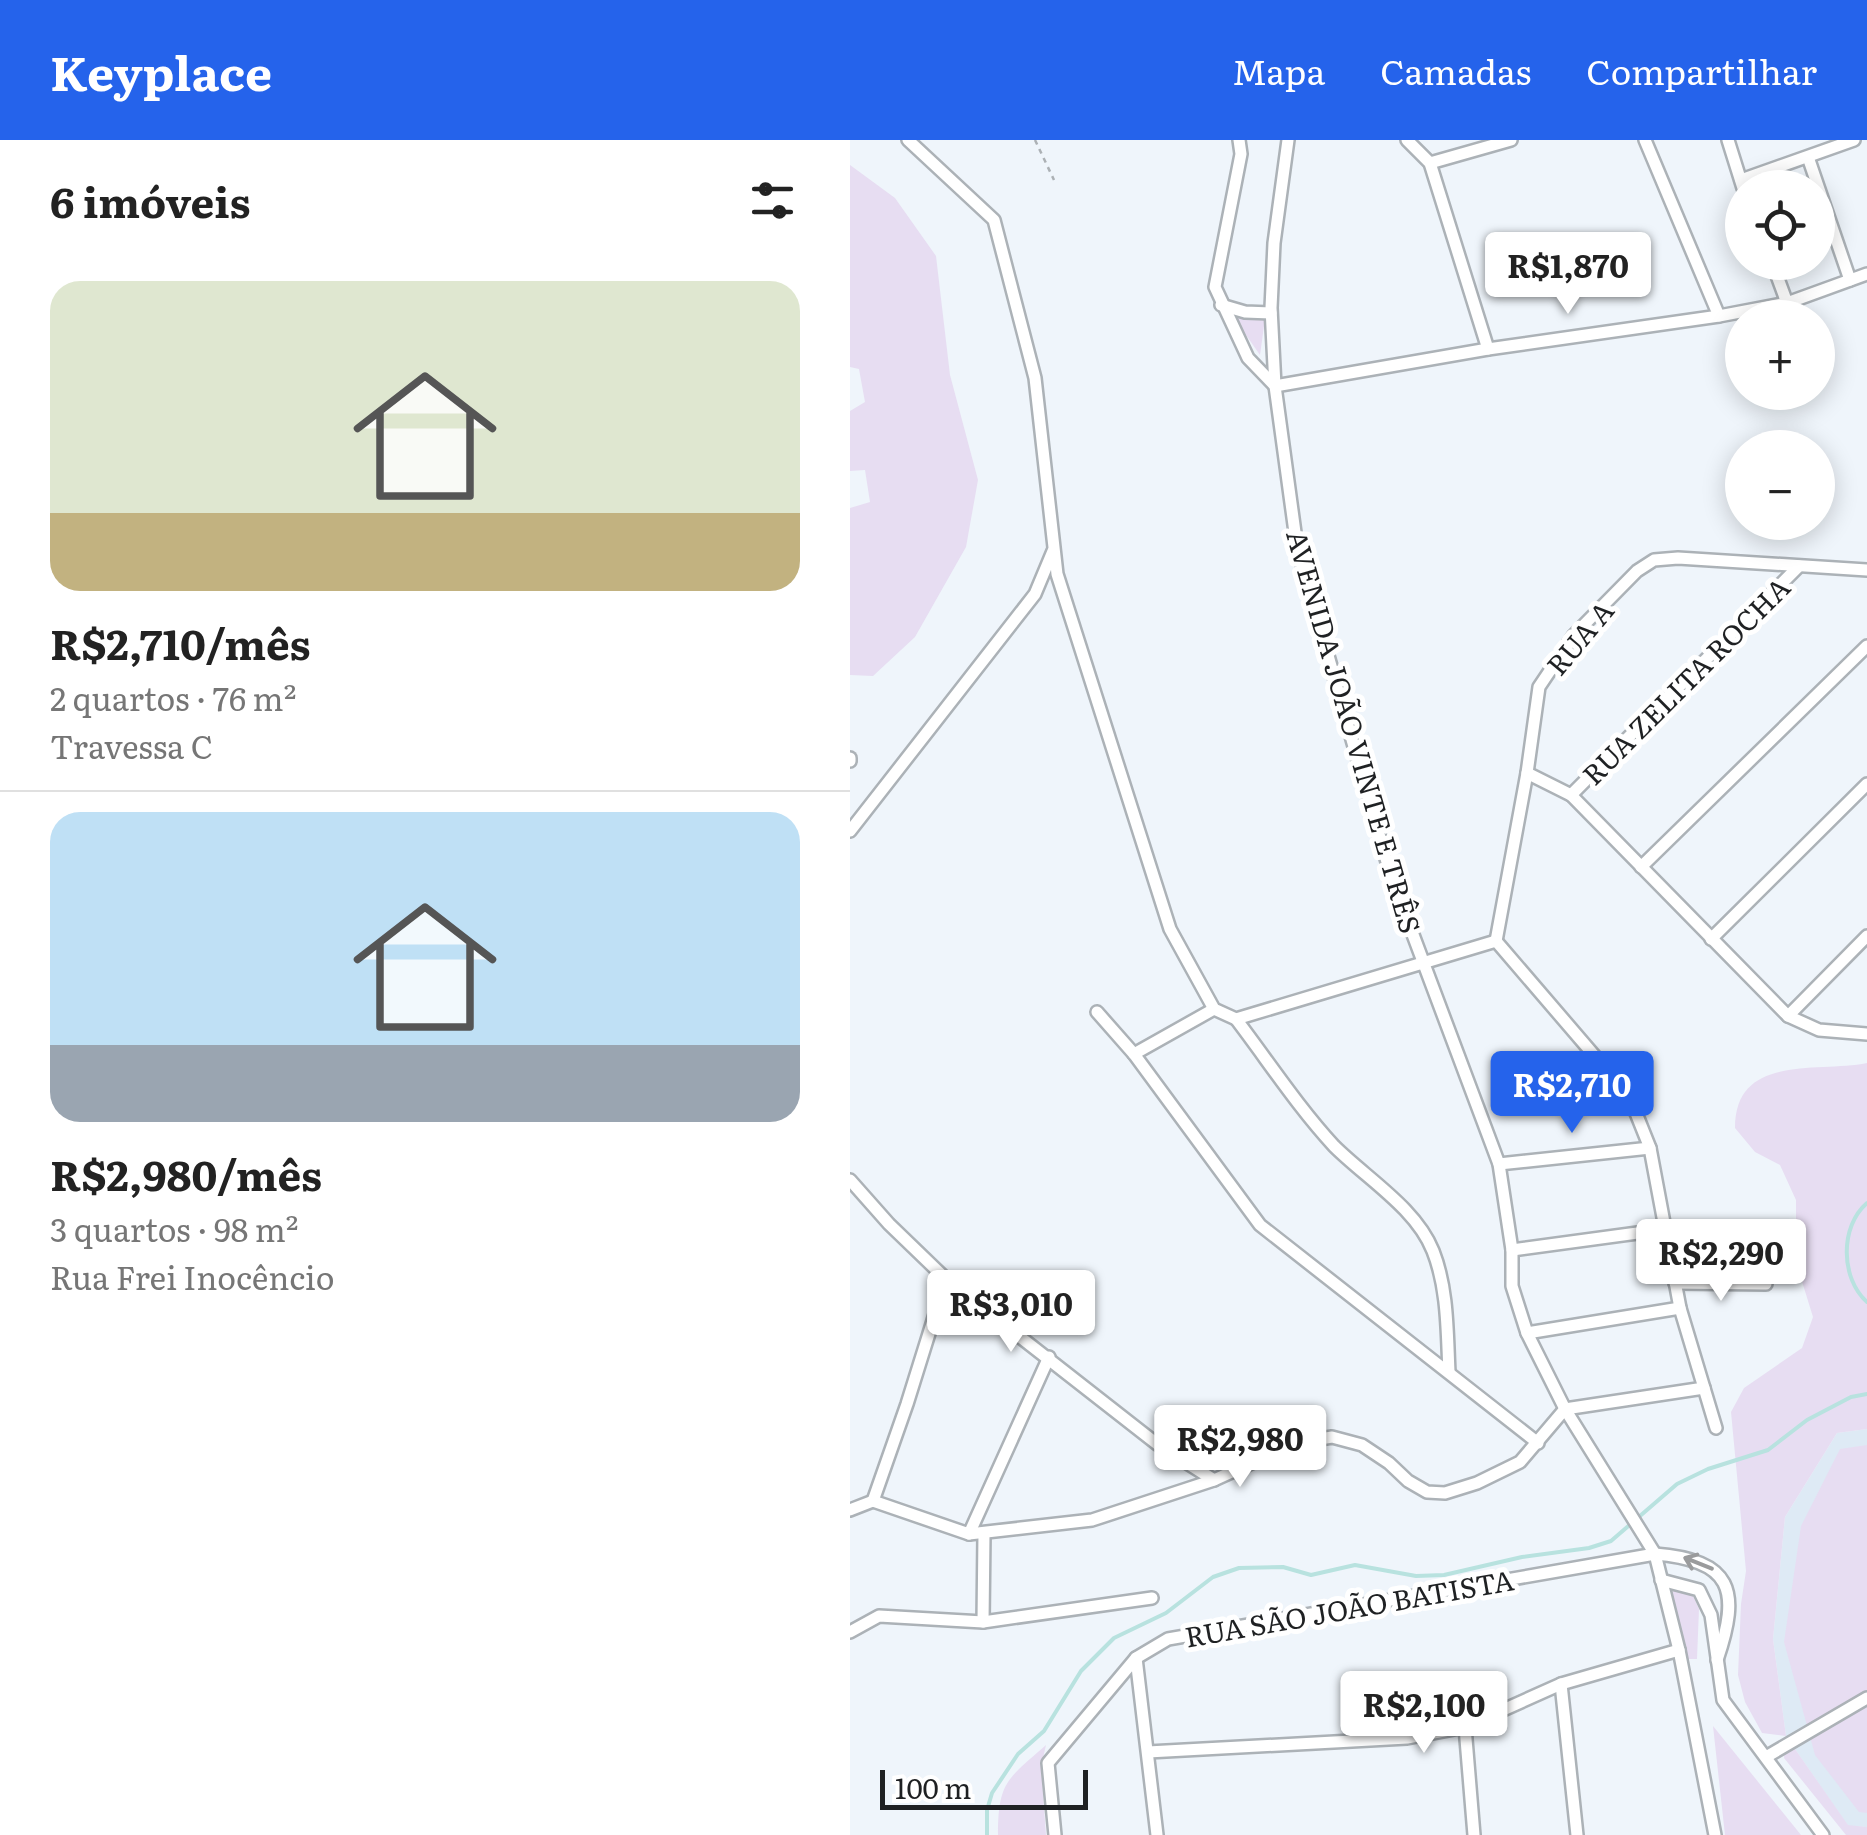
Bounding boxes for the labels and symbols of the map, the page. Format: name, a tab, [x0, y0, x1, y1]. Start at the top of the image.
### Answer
pin: R$1,870	[1476, 232, 1660, 317]
street label: AVENIDA JOÃO VINTE E TRÊS	[1277, 524, 1433, 938]
street label: RUA ZELITA ROCHA	[1571, 566, 1799, 794]
street label: RUA A	[1535, 590, 1623, 683]
pin: R$2,710	[1480, 1051, 1664, 1136]
pin: R$2,290	[1629, 1219, 1813, 1304]
pin: R$3,010	[919, 1270, 1103, 1355]
pin: R$2,980	[1148, 1405, 1332, 1490]
one-way arrow	[1683, 1552, 1714, 1570]
street label: RUA SÃO JOÃO BATISTA	[1181, 1557, 1517, 1657]
pin: R$2,100	[1332, 1671, 1516, 1756]
scale bar	[880, 1765, 1088, 1810]

